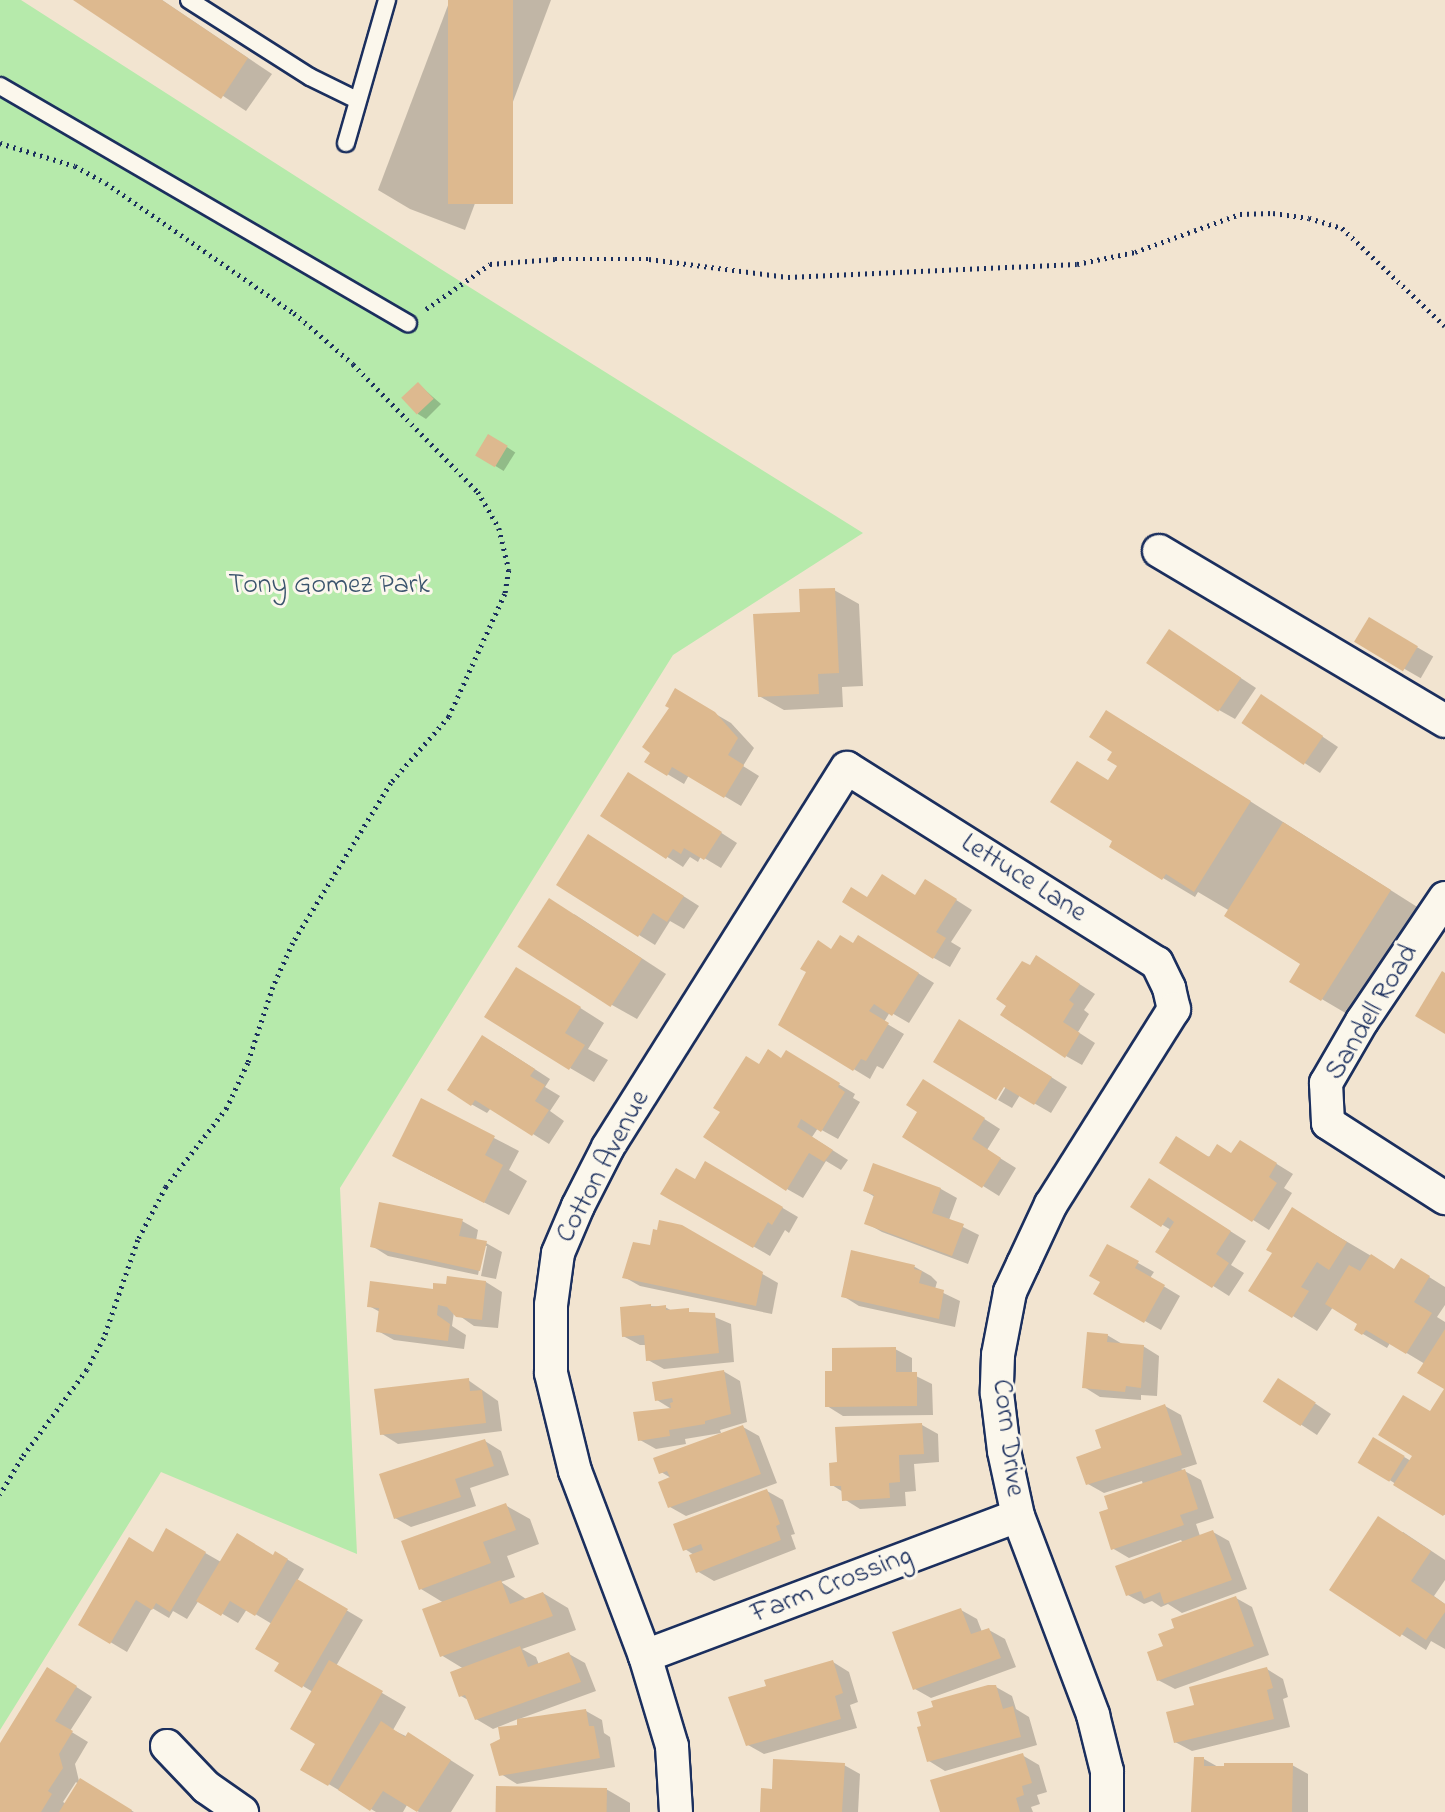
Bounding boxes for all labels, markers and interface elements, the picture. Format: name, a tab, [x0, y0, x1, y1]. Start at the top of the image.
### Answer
park label: Tony Gomez Park	[228, 569, 430, 603]
street label: Lettuce Lane	[954, 827, 1092, 931]
street label: Sandell Road	[1319, 939, 1427, 1087]
street label: Cotton Avenue	[550, 1085, 658, 1249]
street label: Corn Drive	[983, 1377, 1031, 1499]
street label: Farm Crossing	[747, 1540, 917, 1632]

